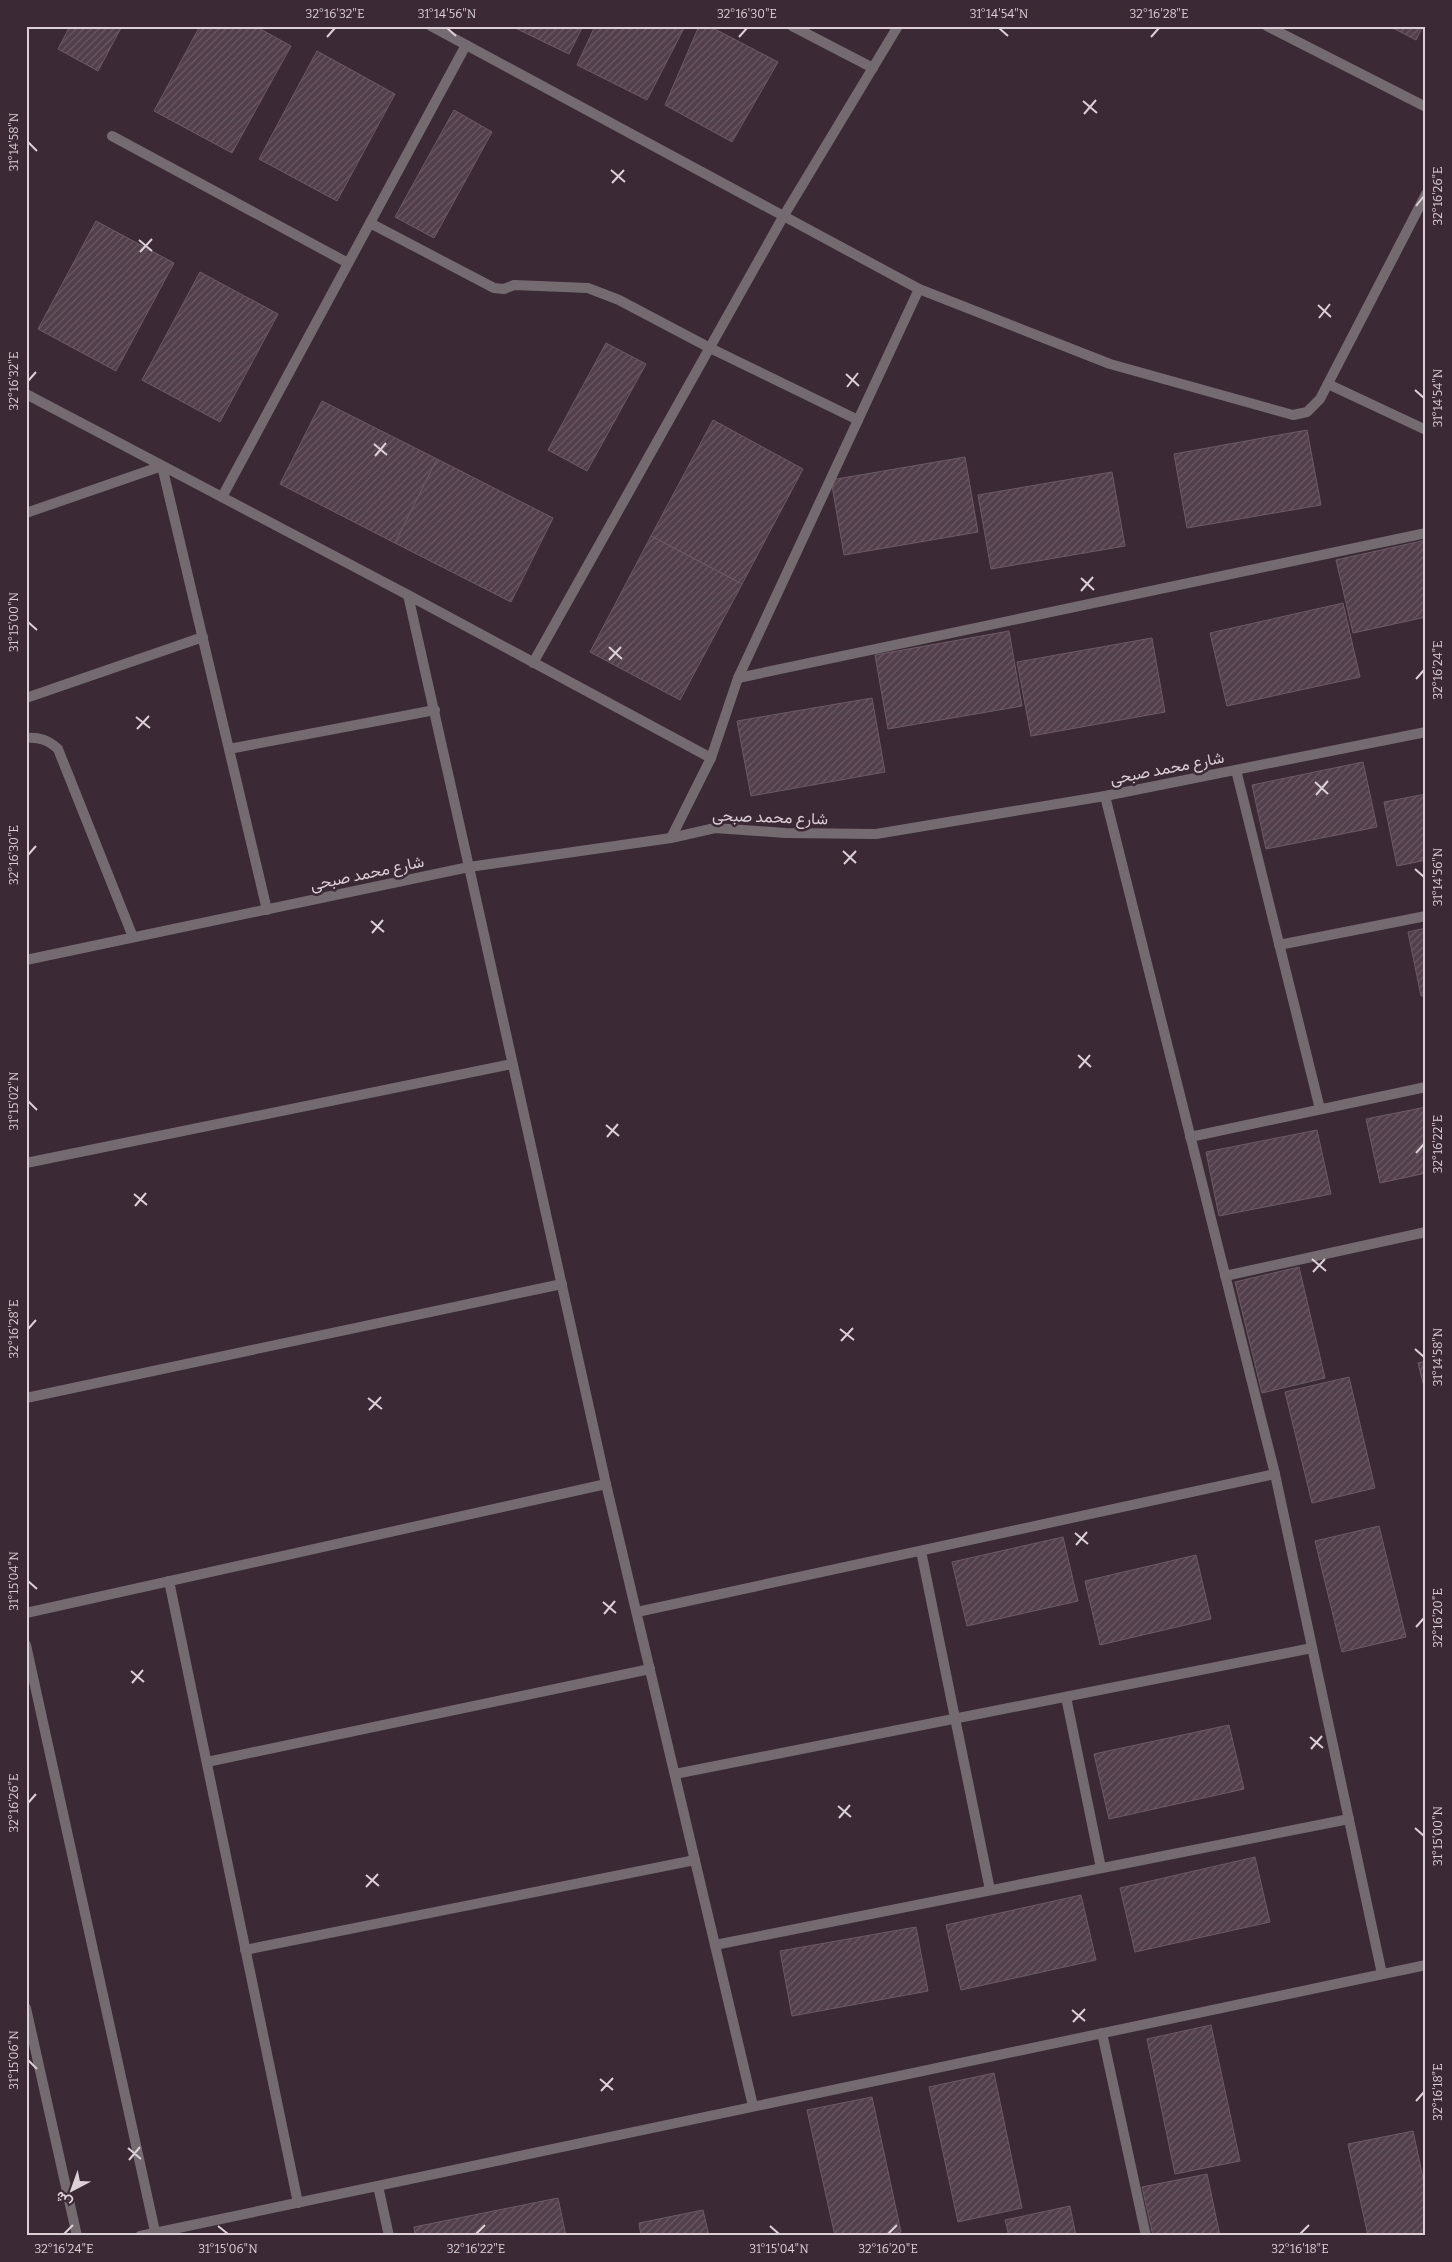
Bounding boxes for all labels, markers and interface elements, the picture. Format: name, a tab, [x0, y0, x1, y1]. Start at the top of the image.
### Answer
text: 32°16'32"E	[306, 7, 364, 21]
text: 31°14'56"N	[418, 7, 477, 21]
text: 32°16'30"E	[717, 7, 777, 21]
text: 31°14'54"N	[970, 7, 1029, 21]
text: 32°16'28"E	[1130, 7, 1188, 21]
text: 31°14'58"N	[7, 112, 21, 171]
text: 32°16'26"E	[1431, 166, 1445, 226]
text: 32°16'32"E	[7, 352, 21, 410]
text: 31°14'54"N	[1431, 368, 1445, 427]
text: 31°15'00"N	[7, 591, 21, 652]
text: 32°16'24"E	[1431, 640, 1445, 700]
street label: شارع محمد صبحى	[1108, 748, 1226, 790]
street label: شارع محمد صبحى	[712, 805, 828, 831]
text: 32°16'30"E	[7, 825, 21, 885]
text: 31°14'56"N	[1431, 847, 1445, 906]
street label: شارع محمد صبحى	[308, 852, 426, 896]
text: 31°15'02"N	[7, 1071, 21, 1130]
text: 32°16'22"E	[1431, 1115, 1445, 1173]
text: 32°16'28"E	[7, 1300, 21, 1358]
text: 31°14'58"N	[1431, 1327, 1445, 1386]
text: 31°15'04"N	[7, 1551, 21, 1611]
text: 32°16'20"E	[1431, 1588, 1445, 1648]
text: 32°16'26"E	[7, 1773, 21, 1833]
text: 31°15'00"N	[1431, 1805, 1445, 1866]
text: 31°15'06"N	[7, 2030, 21, 2090]
text: 32°16'18"E	[1431, 2063, 1445, 2121]
north arrow	[48, 2164, 98, 2214]
text: ش	[52, 2187, 76, 2211]
text: 32°16'24"E	[34, 2242, 94, 2256]
text: 31°15'06"N	[198, 2242, 258, 2256]
text: 32°16'22"E	[447, 2242, 505, 2256]
text: 31°15'04"N	[749, 2242, 809, 2256]
text: 32°16'20"E	[858, 2242, 918, 2256]
text: 32°16'18"E	[1271, 2242, 1329, 2256]

